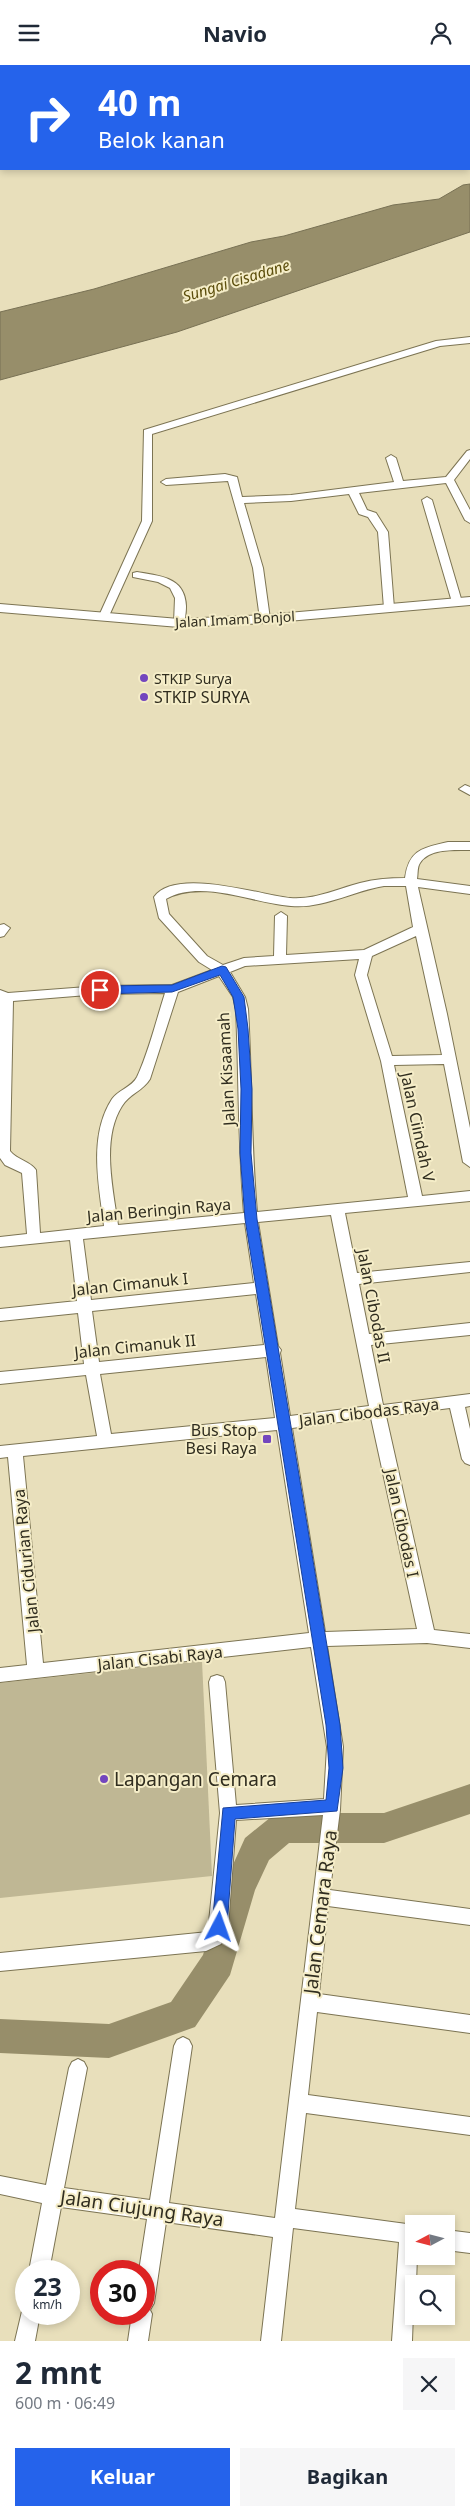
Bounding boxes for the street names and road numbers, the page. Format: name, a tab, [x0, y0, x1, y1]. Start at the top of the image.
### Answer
street label: Jalan Imam Bonjol	[173, 606, 295, 632]
street label: Jalan Kisaamah	[212, 1012, 240, 1128]
street label: Jalan Ciindah V	[395, 1068, 440, 1184]
street label: Jalan Beringin Raya	[84, 1193, 232, 1227]
street label: Jalan Cibodas II	[352, 1245, 396, 1365]
street label: Jalan Cimanuk I	[69, 1267, 189, 1301]
street label: Jalan Cimanuk II	[71, 1329, 197, 1364]
street label: Jalan Cibodas Raya	[296, 1392, 440, 1432]
street label: Jalan Cibodas I	[379, 1465, 424, 1579]
street label: Jalan Cidurian Raya	[8, 1488, 45, 1636]
street label: Jalan Cisabi Raya	[94, 1640, 224, 1676]
street label: Jalan Cemara Raya	[297, 1828, 343, 1998]
street label: Jalan Ciujung Raya	[57, 2183, 225, 2232]

